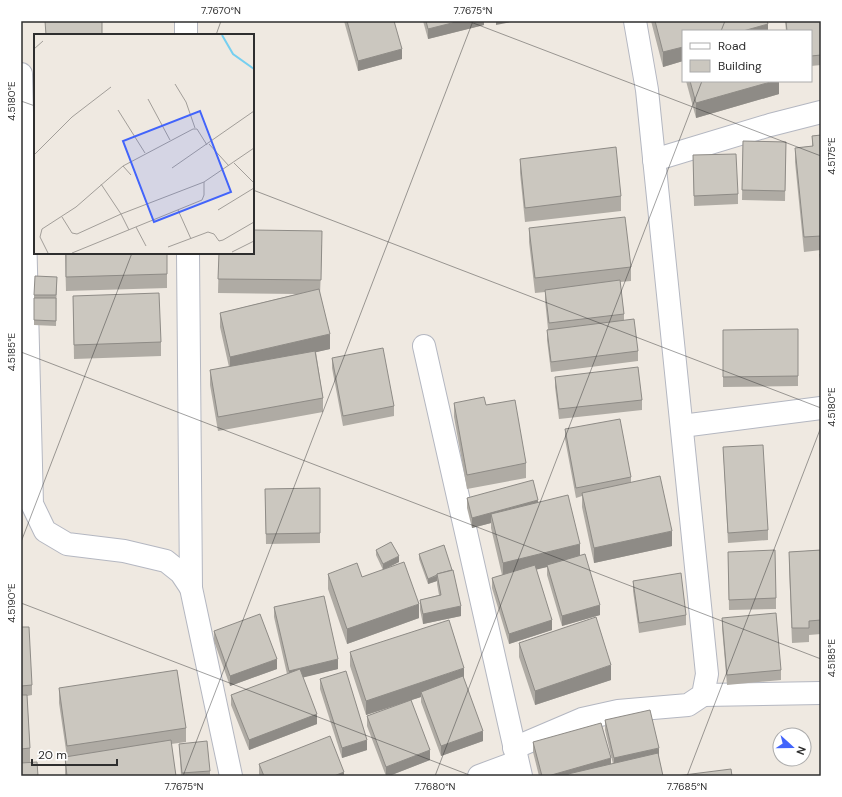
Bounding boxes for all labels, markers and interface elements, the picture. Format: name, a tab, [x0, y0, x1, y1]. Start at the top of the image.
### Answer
text: 7.7670°N	[201, 4, 241, 17]
text: 7.7675°N	[453, 4, 493, 17]
legend	[682, 30, 812, 82]
inset map	[34, 34, 254, 254]
text: Road	[718, 38, 746, 54]
text: Building	[718, 58, 762, 74]
text: 4.5180°E	[5, 81, 18, 121]
text: 4.5175°E	[825, 137, 838, 175]
text: 4.5185°E	[5, 332, 18, 371]
text: 4.5180°E	[825, 387, 838, 427]
text: 4.5190°E	[5, 583, 18, 623]
text: 4.5185°E	[825, 638, 838, 677]
north arrow	[772, 727, 812, 767]
scale bar	[32, 741, 117, 767]
text: N	[793, 744, 809, 757]
text: 20 m	[38, 747, 67, 763]
text: 7.7675°N	[164, 780, 204, 793]
text: 7.7680°N	[414, 780, 456, 793]
text: 7.7685°N	[667, 780, 707, 793]

